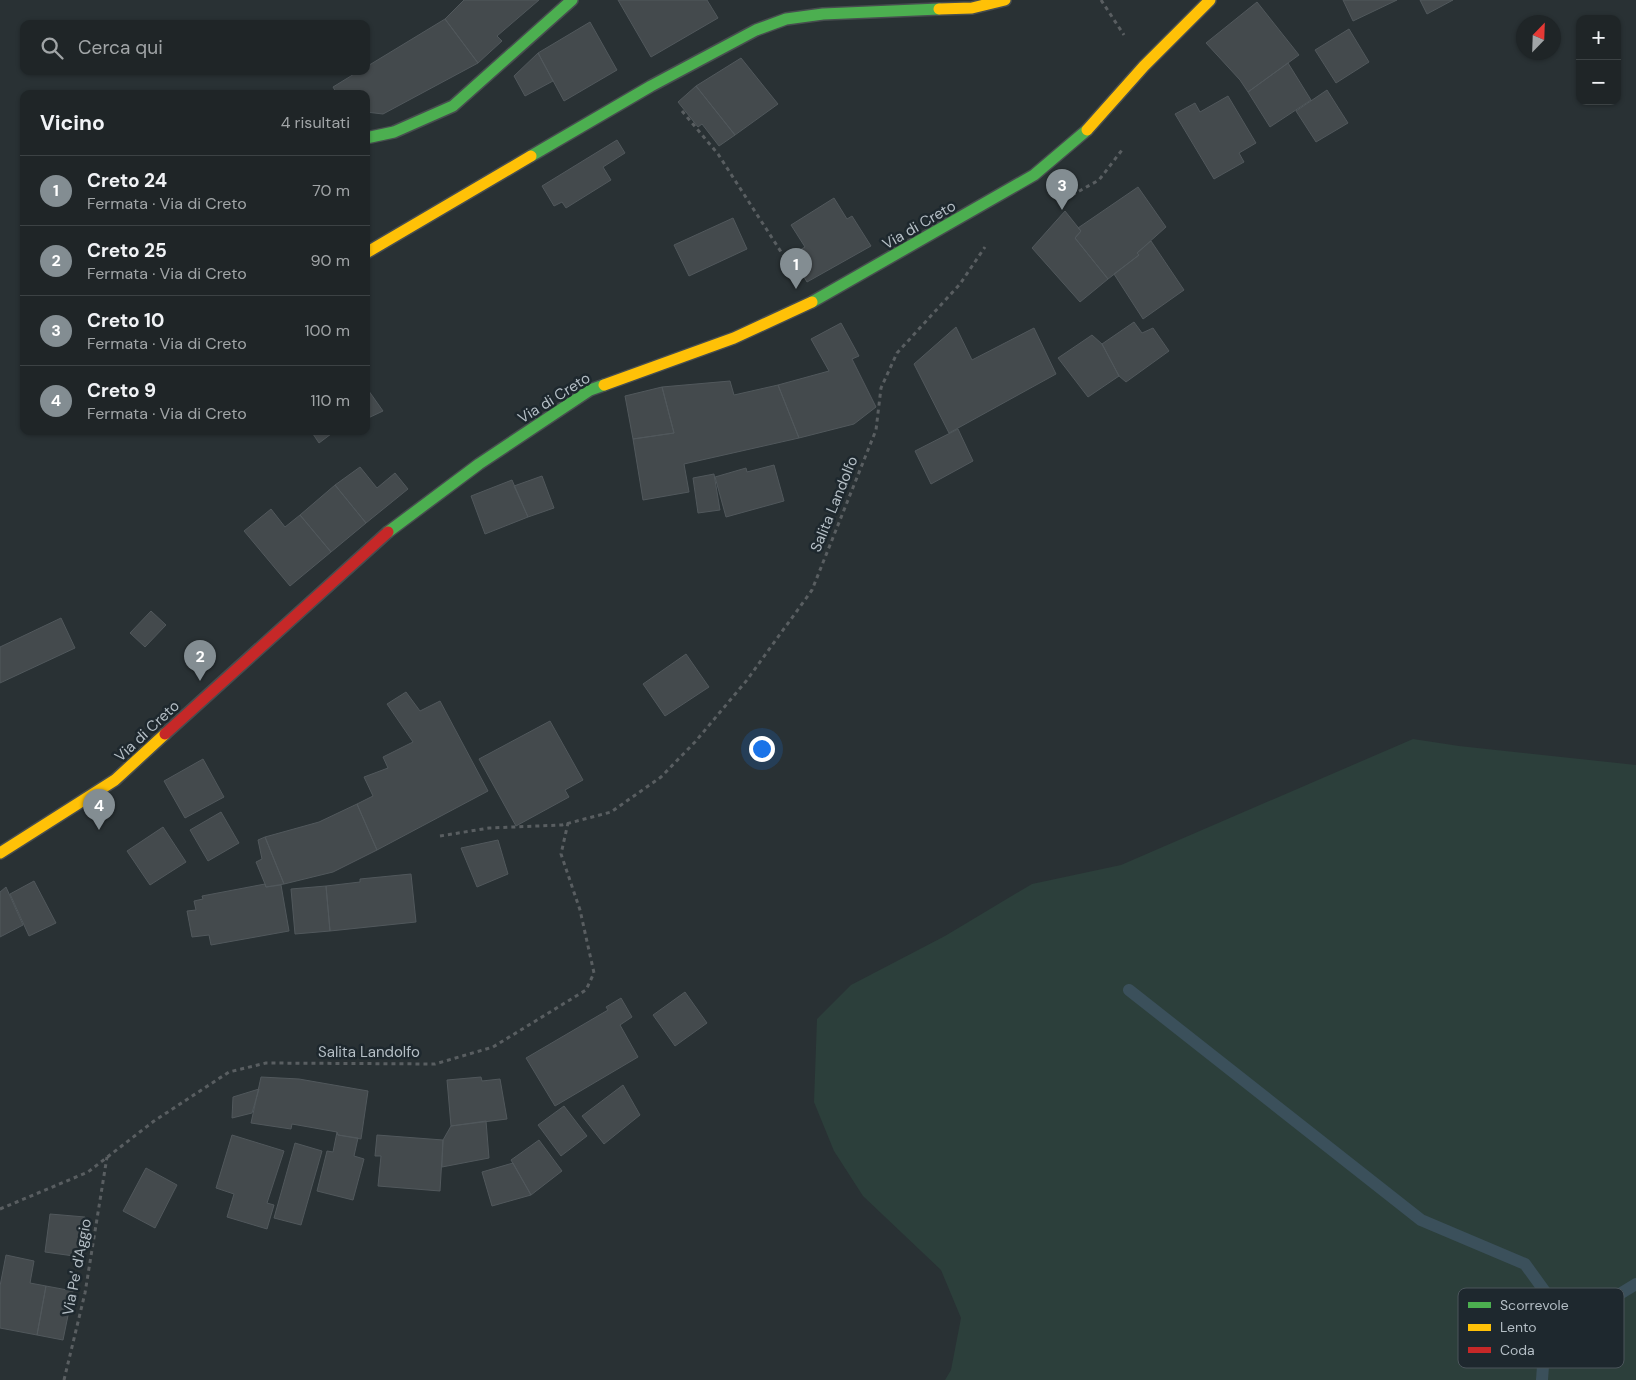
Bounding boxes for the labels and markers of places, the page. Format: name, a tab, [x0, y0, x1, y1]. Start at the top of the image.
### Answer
pin: 3	[1046, 169, 1078, 210]
pin: 1	[780, 248, 812, 289]
pin: 2	[184, 640, 216, 681]
pin: 4	[83, 789, 115, 830]

